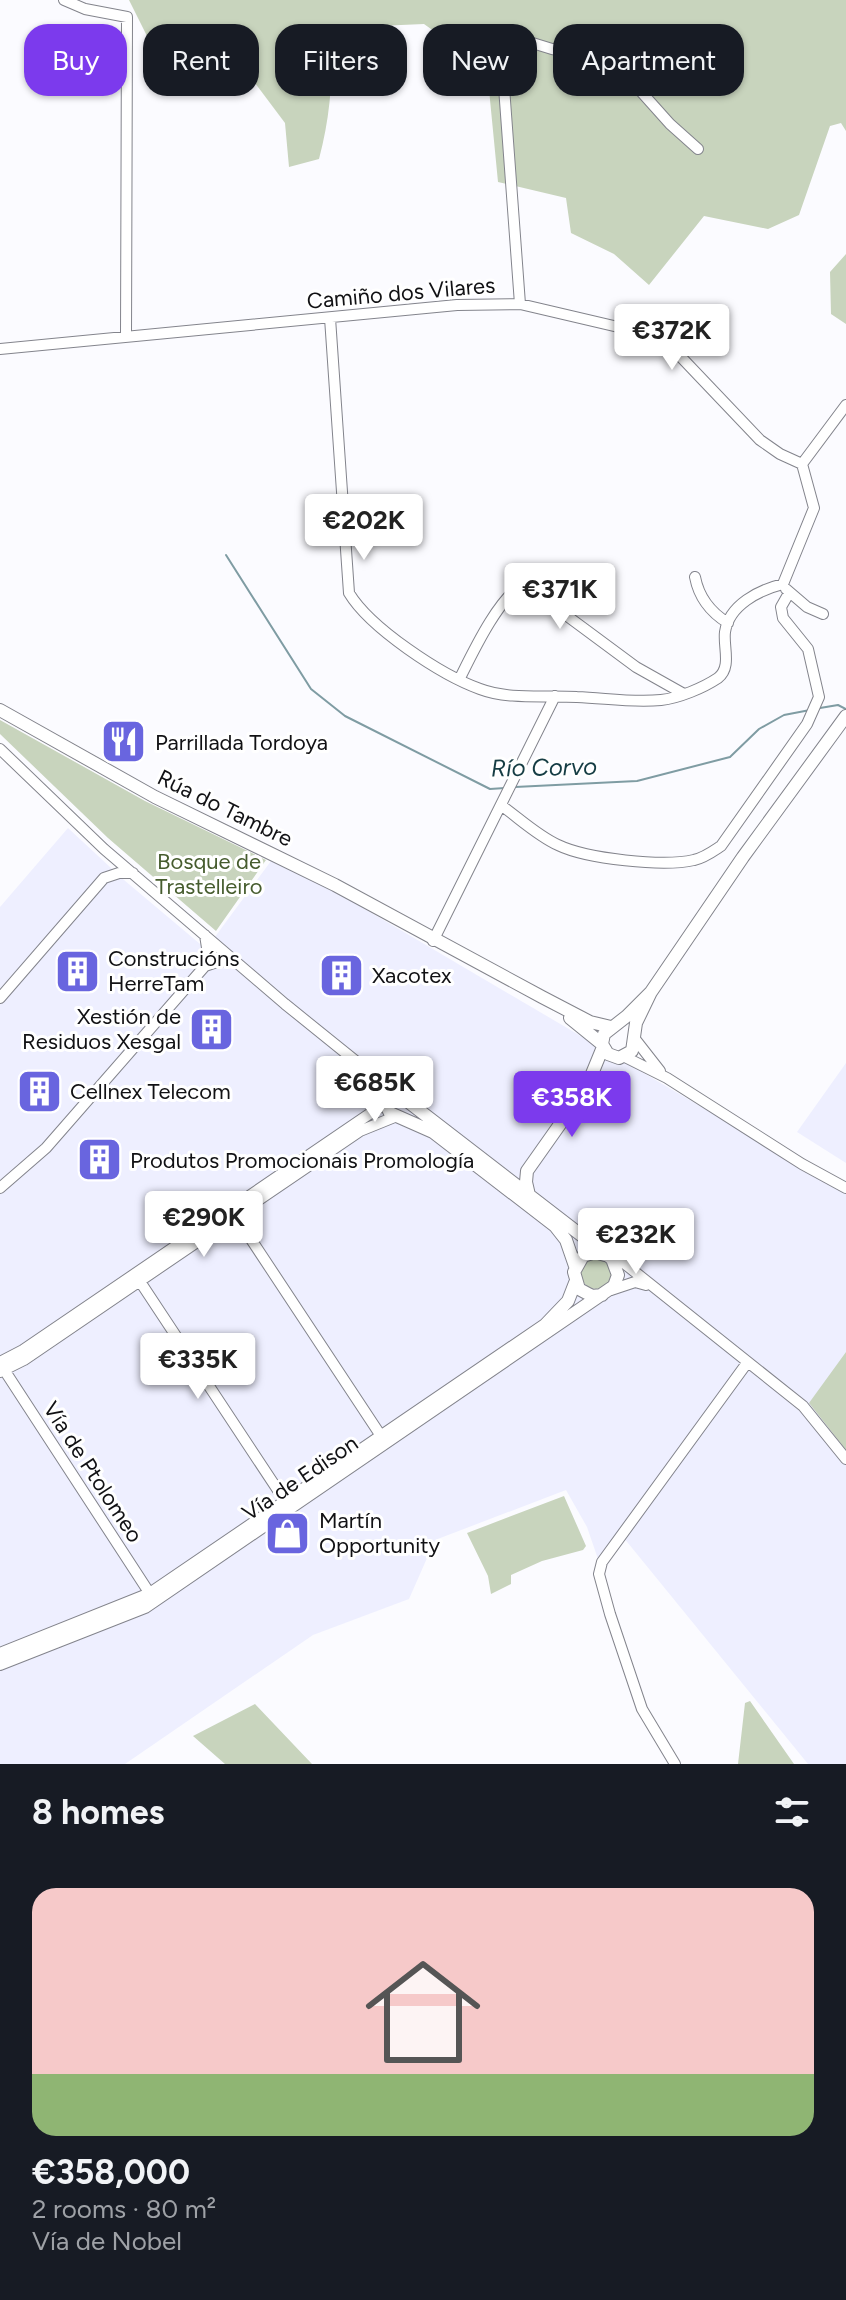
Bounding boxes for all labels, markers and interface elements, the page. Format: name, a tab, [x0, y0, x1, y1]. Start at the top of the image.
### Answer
chip: Buy	[24, 24, 127, 96]
chip: Rent	[143, 24, 259, 96]
chip: Filters	[275, 24, 407, 96]
chip: New	[423, 24, 537, 96]
chip: Apartment	[553, 24, 744, 96]
street label: Camiño dos Vilares	[306, 271, 496, 315]
pin: €372K	[616, 304, 728, 372]
text: €372K	[632, 314, 712, 346]
pin: €202K	[308, 494, 420, 562]
text: €202K	[323, 504, 405, 536]
pin: €371K	[504, 563, 616, 631]
text: €371K	[522, 573, 598, 605]
restaurant icon: Parrillada Tordoya	[100, 718, 148, 766]
place label: Parrillada Tordoya	[155, 729, 328, 756]
water label: Río Corvo	[491, 752, 597, 782]
street label: Rúa do Tambre	[153, 764, 297, 852]
park label: Bosque de Trastelleiro	[155, 848, 263, 900]
place label: Construcións HerreTam	[108, 945, 239, 997]
building icon: Construcións HerreTam	[53, 947, 101, 995]
building icon: Xacotex	[317, 951, 365, 999]
place label: Xacotex	[372, 962, 452, 989]
place label: Xestión de Residuos Xesgal	[22, 1003, 181, 1055]
building icon: Xestión de Residuos Xesgal	[188, 1005, 236, 1053]
pin: €685K	[319, 1056, 431, 1124]
text: €685K	[334, 1066, 416, 1098]
building icon: Cellnex Telecom	[15, 1067, 63, 1115]
pin: €358K	[516, 1071, 628, 1139]
place label: Cellnex Telecom	[70, 1078, 231, 1105]
text: €358K	[532, 1081, 612, 1113]
building icon: Produtos Promocionais Promología	[75, 1136, 123, 1184]
place label: Produtos Promocionais Promología	[130, 1147, 474, 1174]
pin: €290K	[148, 1191, 260, 1259]
text: €290K	[163, 1201, 245, 1233]
pin: €232K	[580, 1208, 692, 1276]
text: €232K	[596, 1218, 676, 1250]
pin: €335K	[142, 1333, 254, 1401]
text: €335K	[158, 1343, 238, 1375]
street label: Vía de Ptolomeo	[38, 1397, 148, 1547]
street label: Vía de Edison	[237, 1429, 363, 1527]
place label: Martín Opportunity	[319, 1507, 441, 1559]
shop icon: Martín Opportunity	[264, 1509, 312, 1557]
icon: filters	[770, 1790, 814, 1834]
text: 8 homes	[32, 1792, 164, 1833]
icon: home	[351, 1940, 495, 2084]
text: €358,000	[32, 2152, 190, 2193]
text: 2 rooms · 80 m²	[32, 2193, 216, 2225]
text: Vía de Nobel	[32, 2225, 182, 2257]

